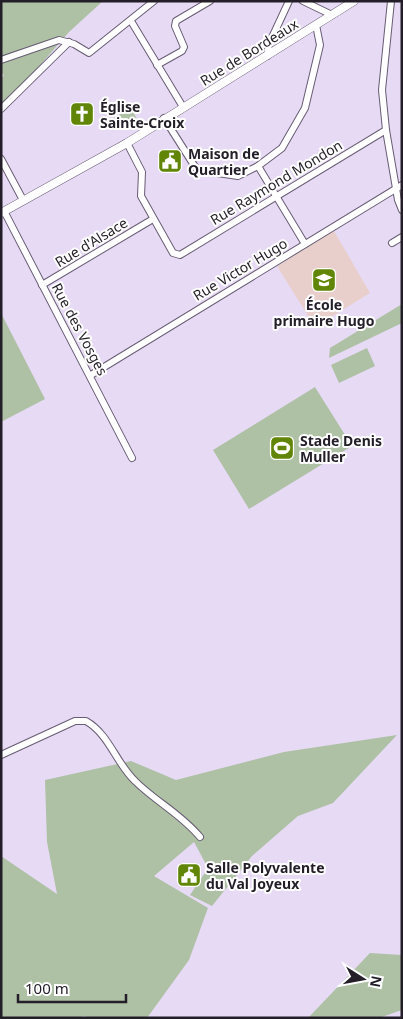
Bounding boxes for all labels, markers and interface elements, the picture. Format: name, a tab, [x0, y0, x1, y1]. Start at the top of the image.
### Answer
street label: Rue de Bordeaux	[196, 14, 302, 90]
place label: Église Sainte-Croix	[100, 97, 185, 132]
church icon: Église Sainte-Croix	[69, 101, 95, 127]
street label: Rue Raymond Mondon	[207, 135, 345, 229]
place label: Maison de Quartier	[188, 144, 260, 179]
public building icon: Maison de Quartier	[157, 148, 183, 174]
street label: Rue d'Alsace	[51, 213, 131, 271]
street label: Rue Victor Hugo	[189, 233, 291, 305]
school or university icon: École primaire Hugo	[311, 267, 337, 293]
street label: Rue des Vosges	[48, 279, 113, 379]
place label: École primaire Hugo	[274, 295, 375, 330]
place label: Stade Denis Muller	[300, 431, 382, 466]
sports icon: Stade Denis Muller	[269, 435, 295, 461]
place label: Salle Polyvalente du Val Joyeux	[206, 858, 325, 893]
public building icon: Salle Polyvalente du Val Joyeux	[176, 862, 202, 888]
north arrow	[338, 954, 388, 1004]
scale bar	[18, 972, 125, 1004]
text: N	[366, 974, 387, 989]
text: 100 m	[25, 978, 69, 998]

